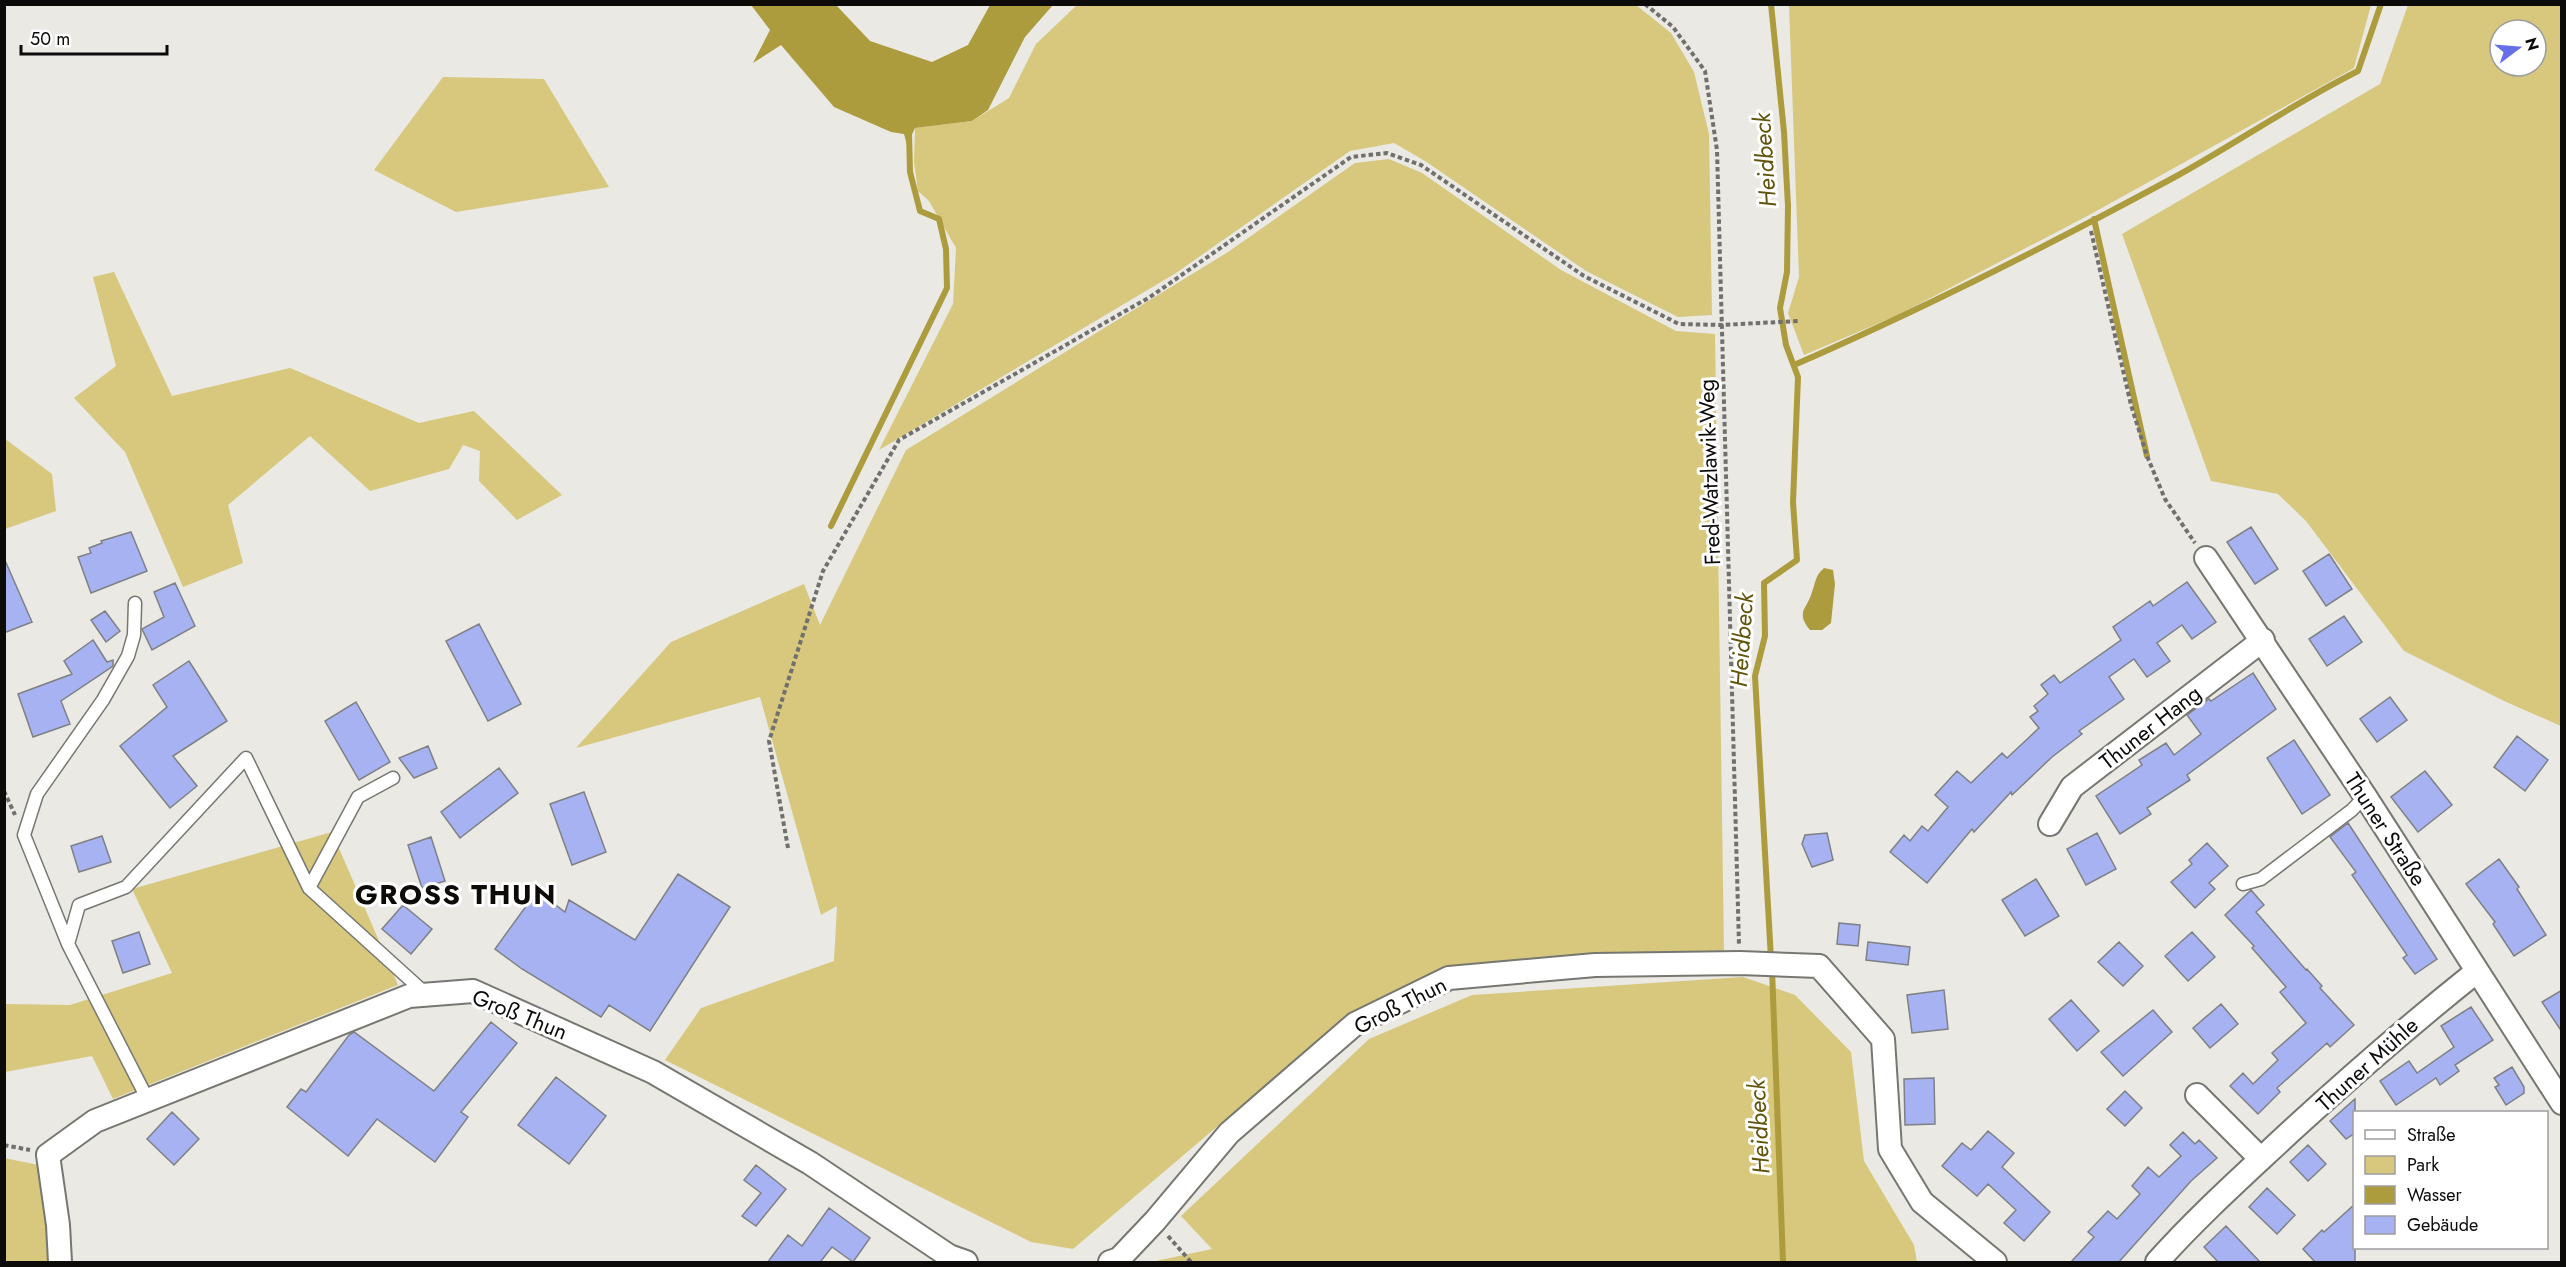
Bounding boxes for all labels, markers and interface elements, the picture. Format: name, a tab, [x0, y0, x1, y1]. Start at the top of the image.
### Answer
scale bar	[21, 18, 166, 56]
north arrow	[2488, 18, 2548, 78]
text: 50 m	[30, 26, 70, 52]
text: N	[2519, 35, 2545, 53]
water label: Heidbeck	[1744, 110, 1785, 208]
street label: Fred-Watzlawik-Weg	[1690, 378, 1728, 566]
water label: Heidbeck	[1721, 590, 1762, 688]
street label: Thuner Hang	[2093, 677, 2207, 777]
street label: Thuner Straße	[2337, 766, 2435, 892]
district label: GROSS THUN	[355, 874, 557, 915]
street label: Groß Thun	[1348, 968, 1452, 1042]
street label: Groß Thun	[468, 980, 572, 1048]
street label: Thuner Mühle	[2309, 1009, 2425, 1119]
water label: Heidbeck	[1738, 1077, 1778, 1175]
legend	[2353, 1111, 2548, 1249]
text: Straße	[2407, 1122, 2455, 1148]
text: Park	[2407, 1152, 2439, 1178]
text: Wasser	[2407, 1182, 2462, 1208]
text: Gebäude	[2407, 1212, 2478, 1238]

